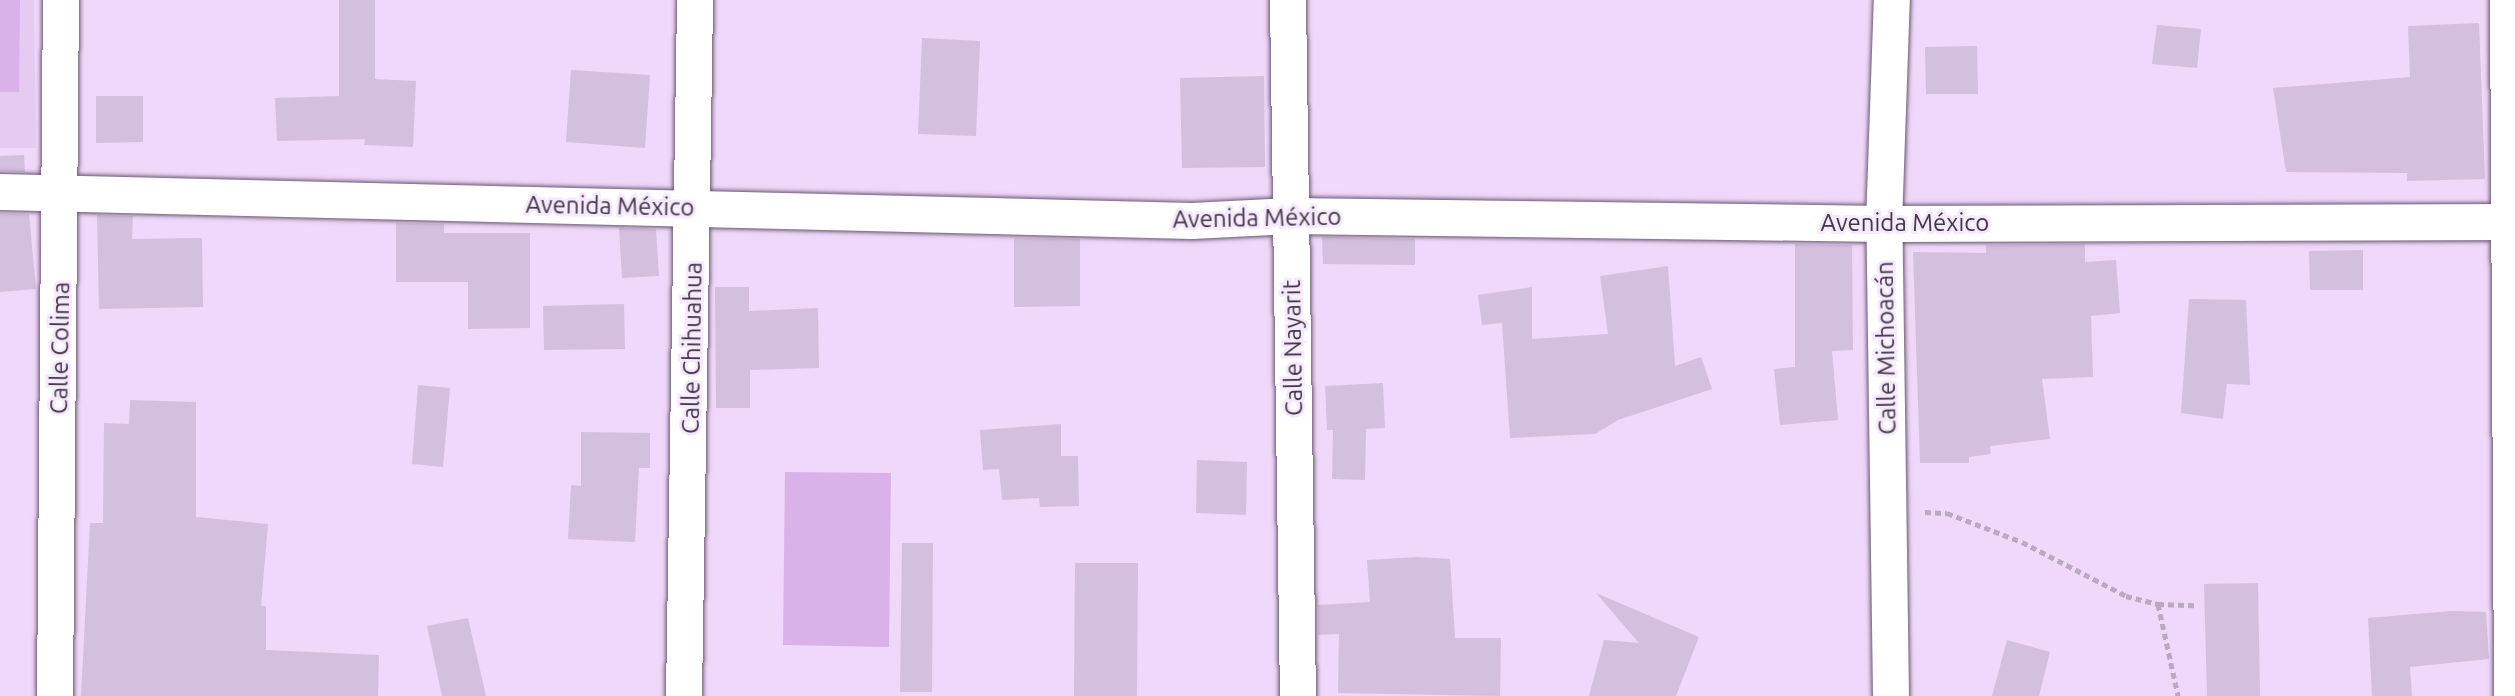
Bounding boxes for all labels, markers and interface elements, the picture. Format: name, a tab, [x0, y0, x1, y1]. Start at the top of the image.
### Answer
street label: Avenida México	[525, 190, 695, 222]
street label: Avenida México	[1172, 202, 1342, 234]
street label: Avenida México	[1821, 209, 1989, 237]
street label: Calle Michoacán	[1870, 261, 1902, 435]
street label: Calle Chihuahua	[676, 262, 708, 434]
street label: Calle Nayarit	[1277, 280, 1309, 416]
street label: Calle Colima	[44, 282, 76, 414]

